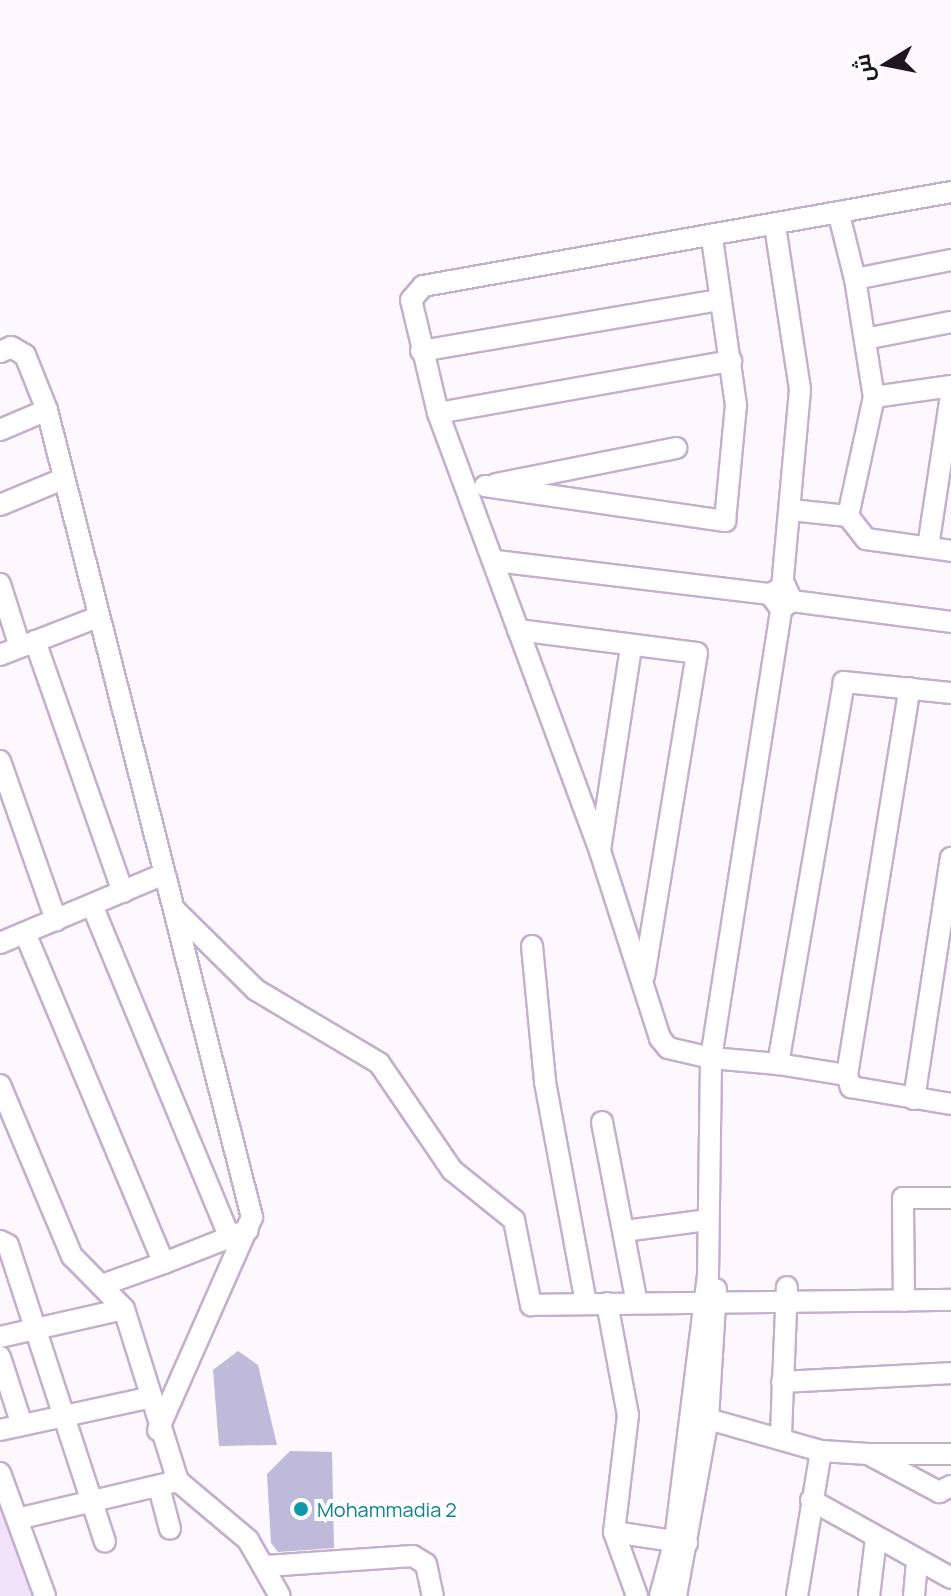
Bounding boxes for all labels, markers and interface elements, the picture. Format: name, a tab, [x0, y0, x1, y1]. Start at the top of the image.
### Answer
north arrow	[847, 24, 927, 104]
text: ش	[846, 52, 881, 85]
place label: Mohammadia 2	[317, 1497, 457, 1521]
marker: Mohammadia 2	[292, 1500, 310, 1518]

